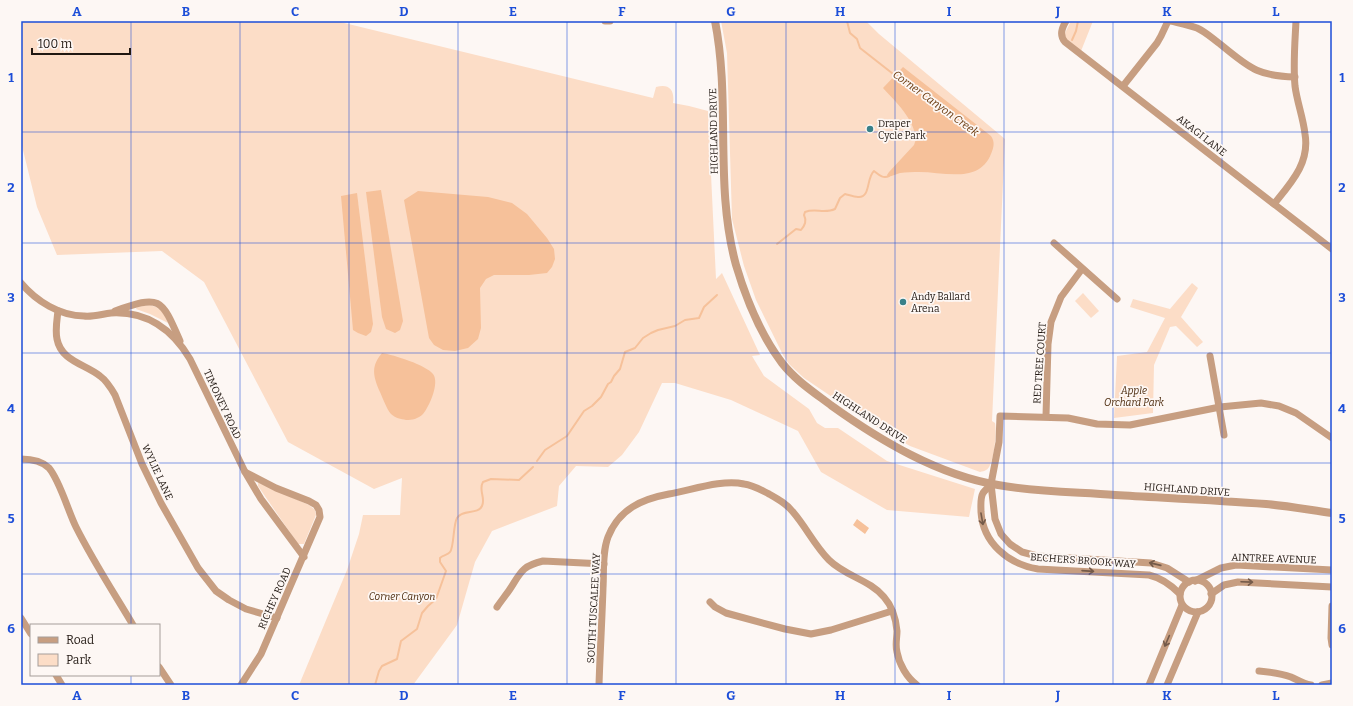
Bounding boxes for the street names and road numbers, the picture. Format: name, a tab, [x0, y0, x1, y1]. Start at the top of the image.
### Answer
street label: HIGHLAND DRIVE	[707, 88, 721, 174]
street label: AKAGI LANE	[1174, 113, 1229, 159]
street label: RED TREE COURT	[1031, 322, 1049, 404]
street label: TIMONEY ROAD	[201, 368, 243, 441]
street label: HIGHLAND DRIVE	[830, 389, 909, 446]
street label: WYLIE LANE	[139, 443, 175, 502]
street label: HIGHLAND DRIVE	[1144, 481, 1230, 499]
street label: BECHERS BROOK WAY	[1030, 551, 1137, 571]
street label: SOUTH TUSCALEE WAY	[585, 552, 603, 664]
street label: AINTREE AVENUE	[1231, 552, 1317, 566]
street label: RICHEY ROAD	[256, 566, 294, 631]

